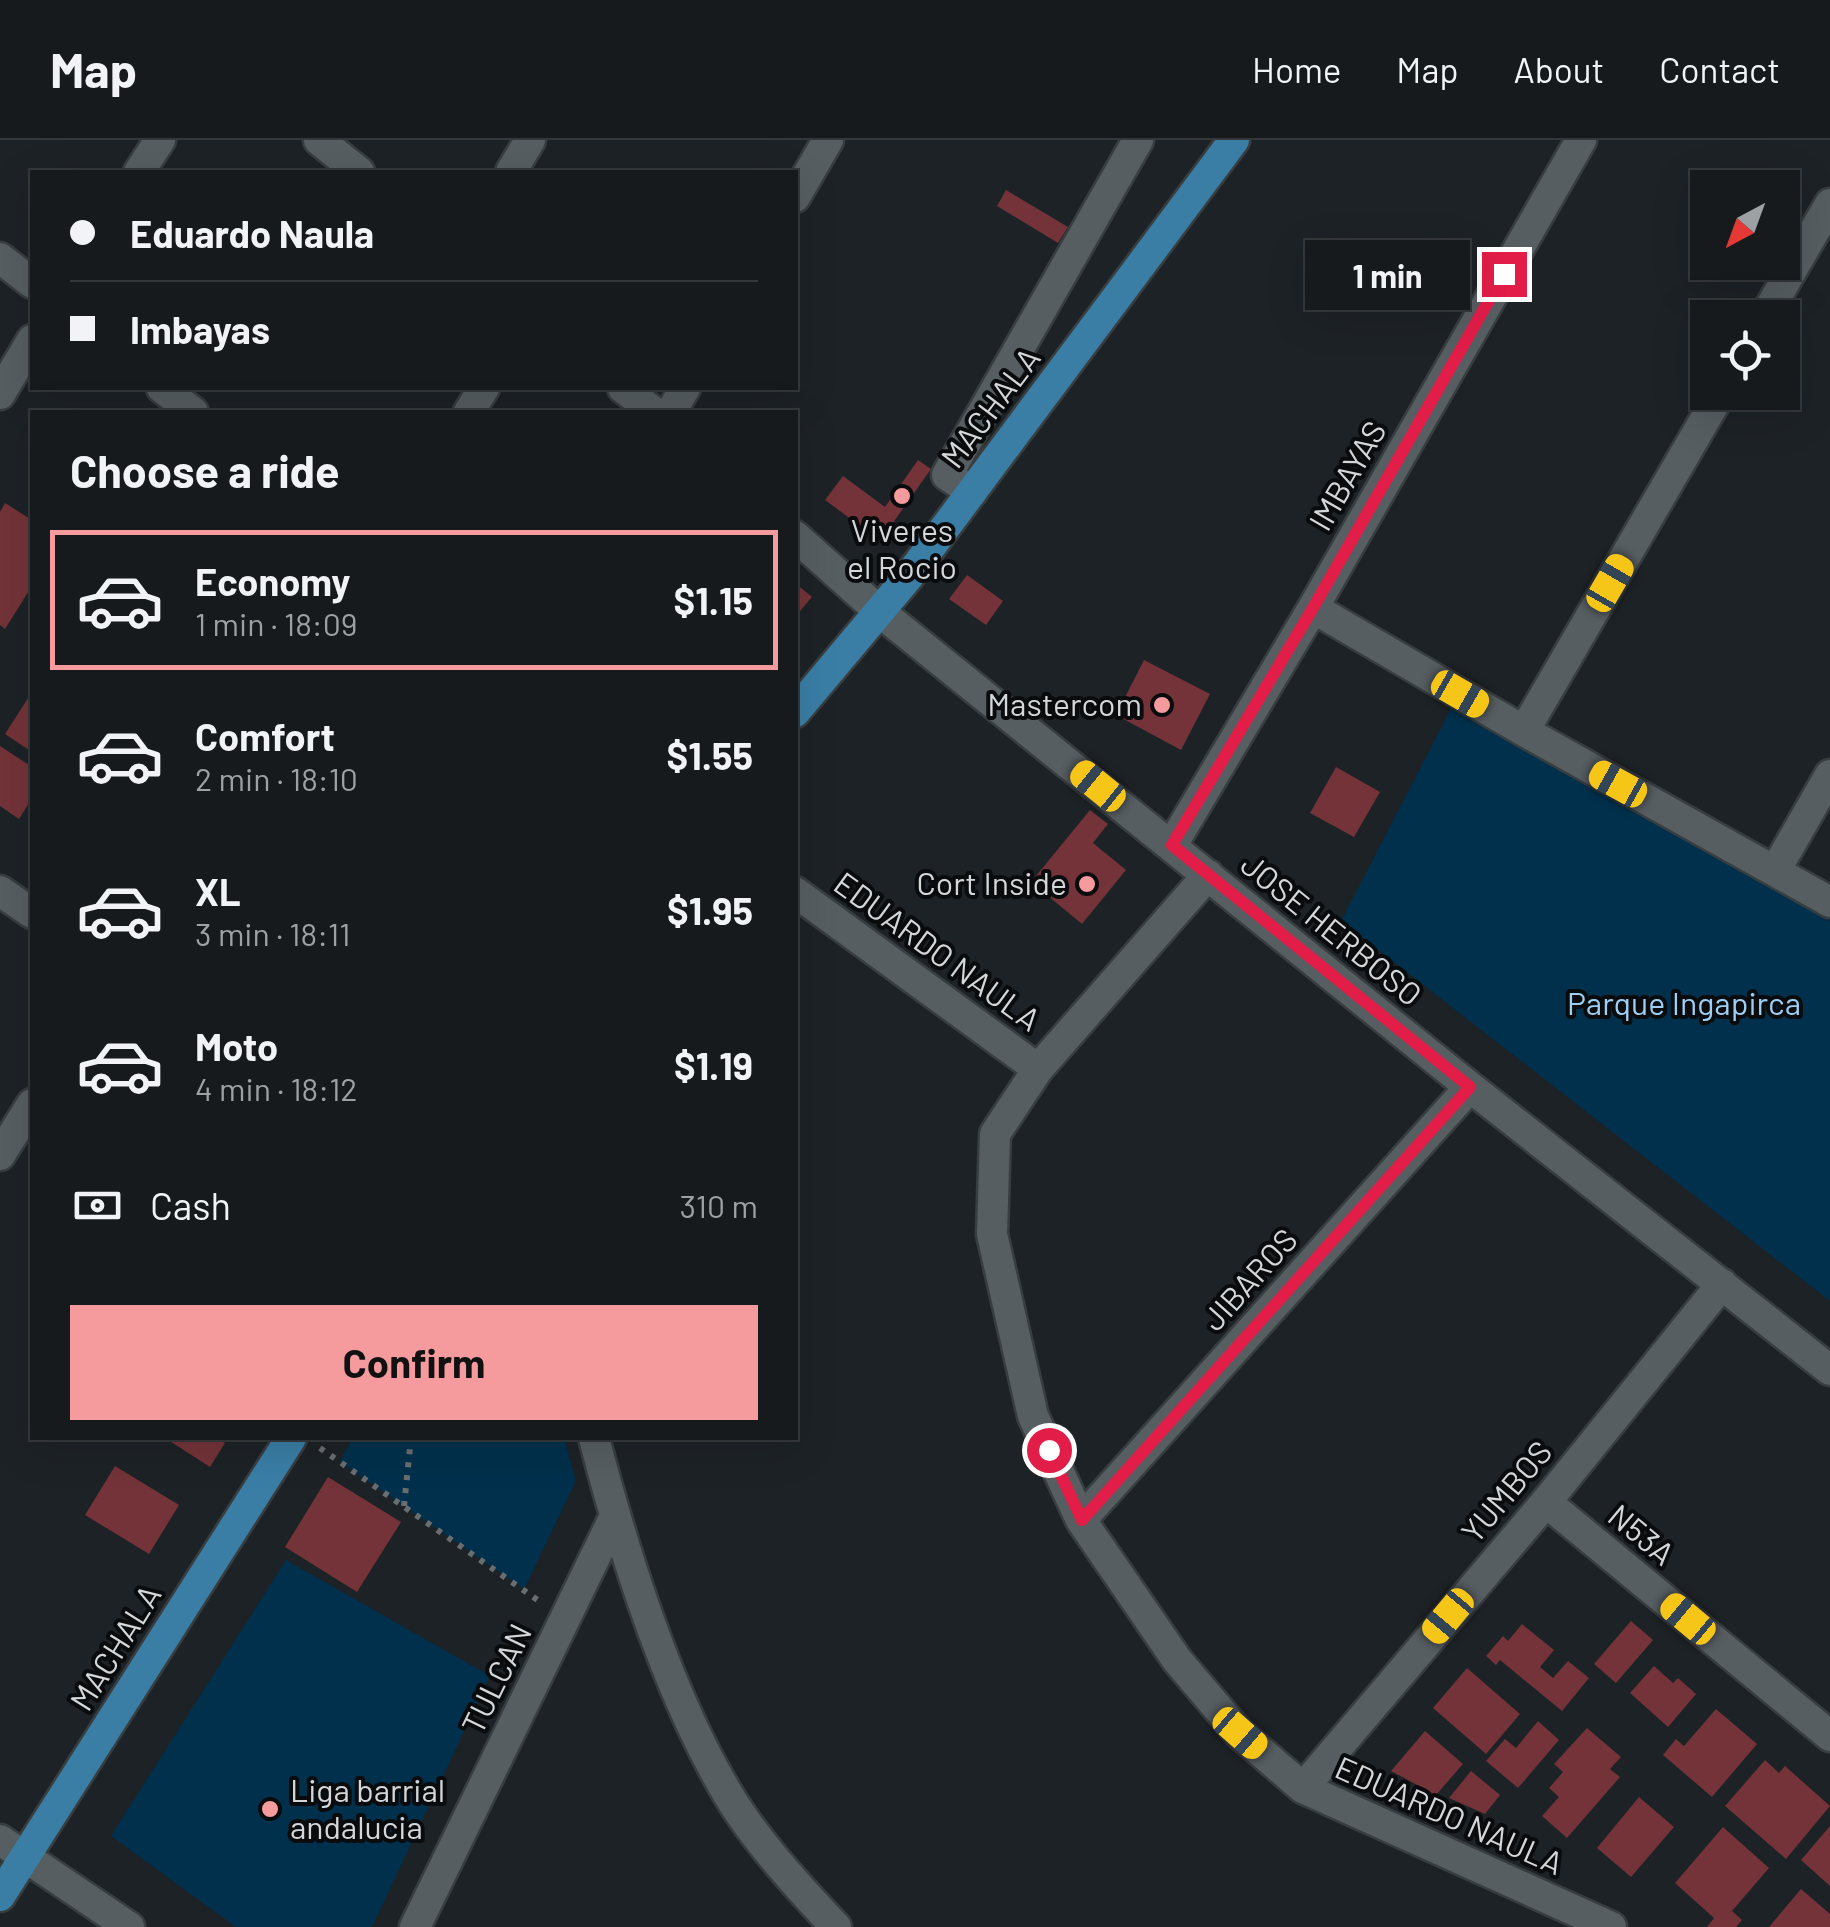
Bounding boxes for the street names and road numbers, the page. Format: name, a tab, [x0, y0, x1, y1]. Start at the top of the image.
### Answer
street label: MACHALA	[932, 339, 1047, 474]
street label: IMBAYAS	[1300, 413, 1393, 537]
street label: JOSE HERBOSO	[1235, 844, 1430, 1013]
street label: EDUARDO NAULA	[828, 863, 1049, 1038]
street label: JIBAROS	[1193, 1220, 1304, 1337]
street label: YUMBOS	[1452, 1432, 1559, 1549]
street label: N53A	[1602, 1495, 1683, 1572]
street label: MACHALA	[61, 1577, 168, 1717]
street label: TULCAN	[452, 1617, 538, 1739]
street label: EDUARDO NAULA	[1330, 1747, 1570, 1881]

